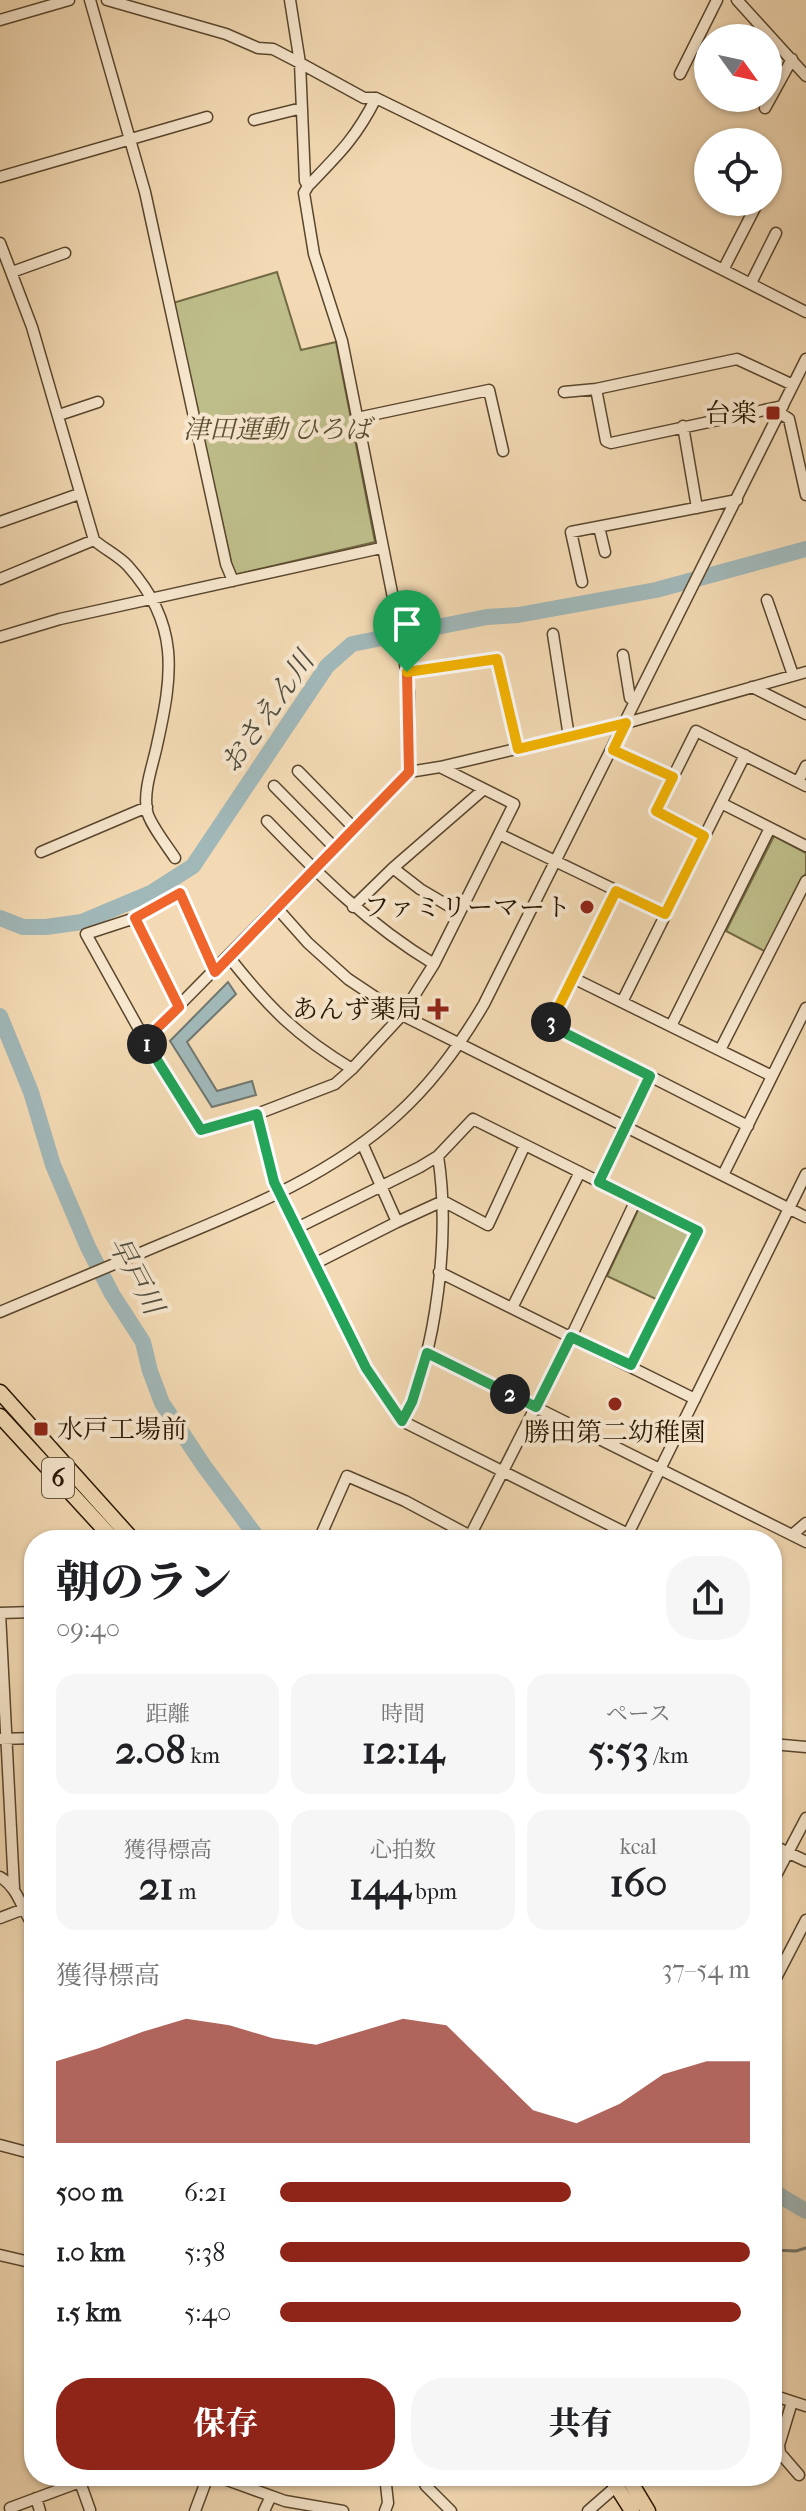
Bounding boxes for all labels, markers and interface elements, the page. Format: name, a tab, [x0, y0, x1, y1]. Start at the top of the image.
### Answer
north arrow	[694, 24, 782, 112]
map controls	[694, 24, 782, 216]
button: locate	[694, 128, 782, 216]
place label: 台楽	[705, 398, 757, 429]
marker: 台楽	[764, 404, 782, 422]
park label: 津田運動 ひろば	[183, 414, 376, 445]
pin	[373, 590, 441, 672]
icon: arrive	[385, 602, 429, 646]
water label: おさえん川	[213, 643, 322, 779]
place label: ファミリーマート	[364, 892, 571, 923]
marker: ファミリーマート	[578, 898, 596, 916]
place label: あんず薬局	[292, 994, 422, 1025]
marker: あんず薬局	[429, 1000, 447, 1018]
pin: 3	[531, 1002, 571, 1042]
text: 3	[546, 1009, 556, 1035]
pin: 1	[127, 1024, 167, 1064]
text: 1	[143, 1031, 151, 1057]
water label: 早戸川	[102, 1230, 172, 1322]
pin: 2	[490, 1374, 530, 1414]
text: 2	[504, 1381, 516, 1407]
marker: 勝田第二幼稚園	[606, 1395, 624, 1413]
place label: 水戸工場前	[57, 1414, 187, 1445]
place label: 勝田第二幼稚園	[524, 1417, 706, 1448]
marker: 水戸工場前	[32, 1420, 50, 1438]
road number: 6	[42, 1458, 74, 1498]
button: share	[666, 1556, 750, 1640]
text: 朝のラン	[56, 1557, 232, 1608]
text: 09:40	[56, 1613, 120, 1644]
text: 距離	[146, 1701, 190, 1727]
text: 時間	[381, 1701, 425, 1727]
text: ペース	[606, 1701, 671, 1727]
text: 2.08	[115, 1727, 186, 1773]
text: 12:14	[362, 1727, 444, 1773]
text: 5:53	[588, 1727, 649, 1773]
text: km	[186, 1743, 220, 1769]
text: /km	[649, 1743, 689, 1769]
text: kcal	[620, 1834, 657, 1860]
text: 獲得標高	[124, 1837, 212, 1863]
text: 心拍数	[370, 1837, 436, 1863]
text: 160	[609, 1860, 667, 1906]
text: 21	[139, 1863, 174, 1909]
text: 144	[349, 1863, 411, 1909]
text: m	[174, 1879, 197, 1905]
text: bpm	[411, 1879, 457, 1905]
text: 37–54 m	[662, 1954, 750, 1985]
text: 獲得標高	[56, 1960, 160, 1991]
text: 500 m	[56, 2177, 123, 2208]
text: 6:21	[184, 2177, 227, 2208]
text: 1.0 km	[56, 2237, 125, 2268]
text: 5:38	[184, 2237, 225, 2268]
text: 1.5 km	[56, 2297, 121, 2328]
text: 5:40	[184, 2297, 231, 2328]
button: 保存	[56, 2378, 395, 2470]
button: 共有	[411, 2378, 750, 2470]

